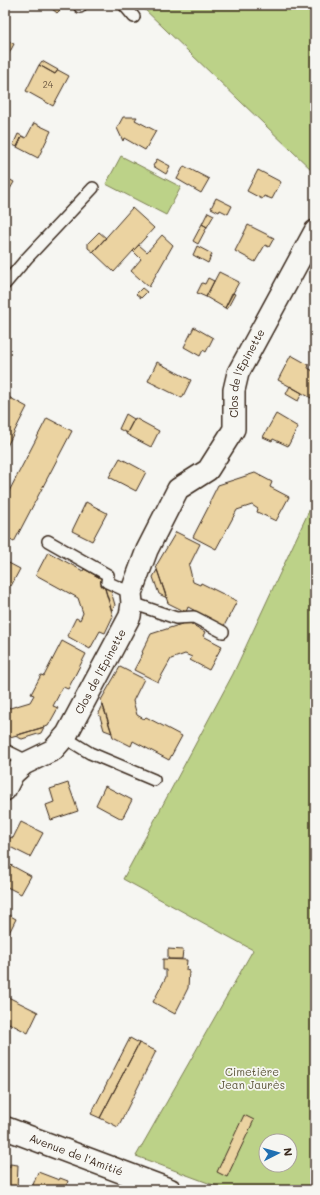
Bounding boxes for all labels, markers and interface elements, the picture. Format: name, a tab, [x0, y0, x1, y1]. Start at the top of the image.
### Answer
house number: 24	[43, 79, 54, 90]
street label: Clos de l'Epinette	[226, 326, 268, 418]
street label: Clos de l'Epinette	[71, 626, 129, 717]
park label: Cimetière Jean Jaurès	[219, 1064, 285, 1092]
street label: Avenue de l'Amitié	[27, 1130, 125, 1179]
north arrow	[258, 1133, 298, 1173]
text: N	[281, 1147, 296, 1157]

